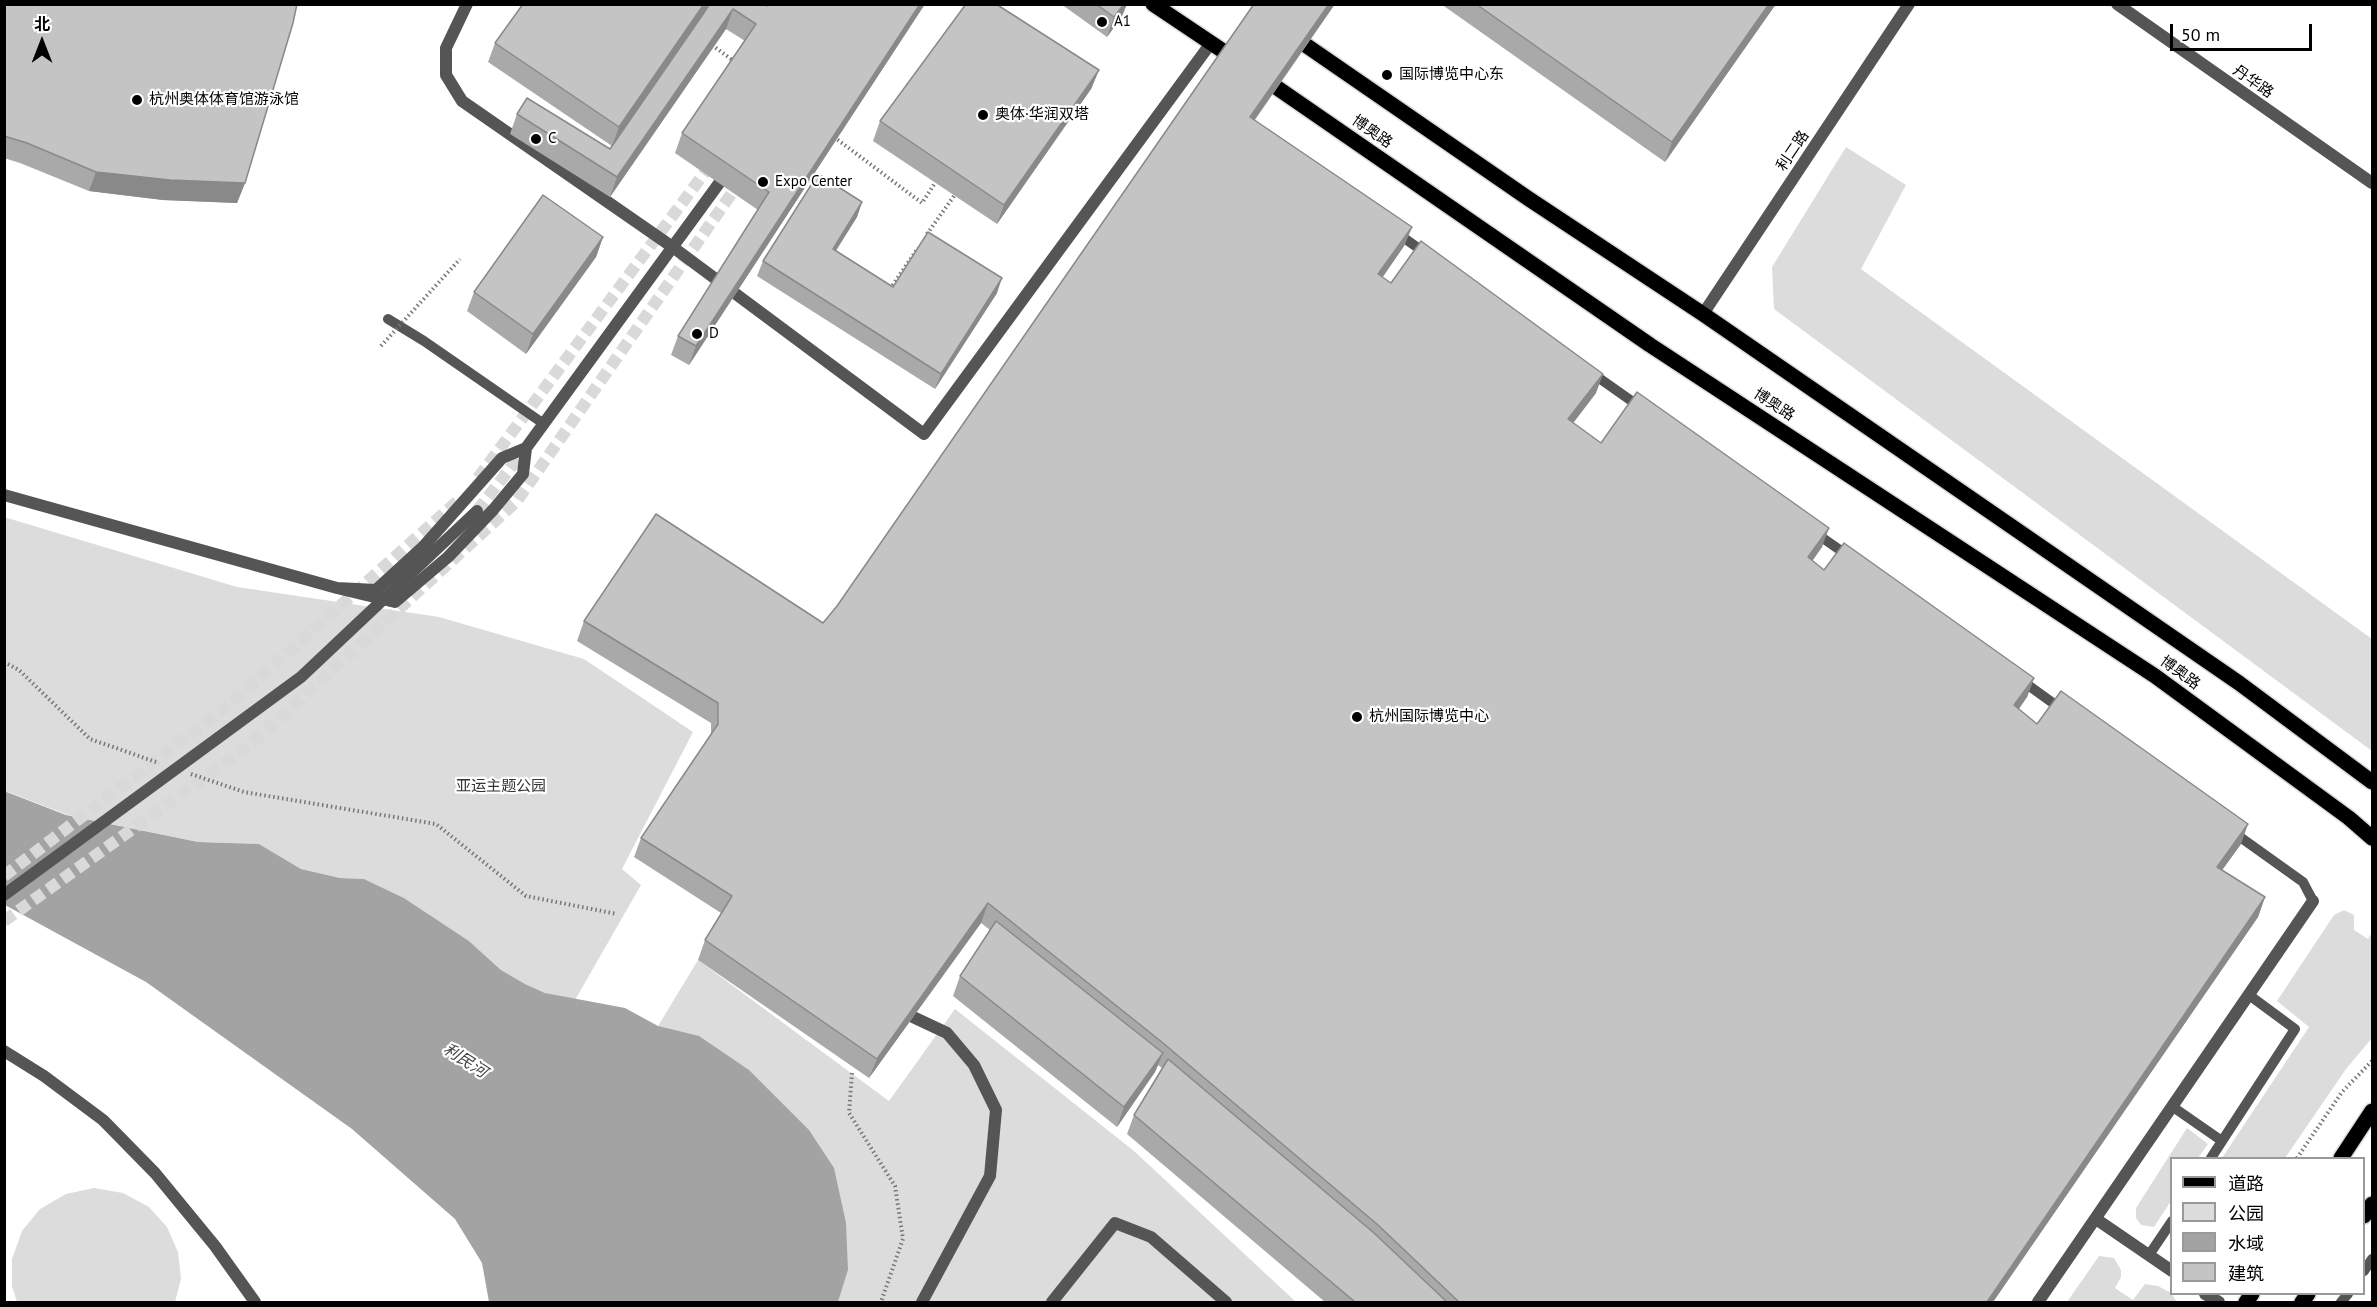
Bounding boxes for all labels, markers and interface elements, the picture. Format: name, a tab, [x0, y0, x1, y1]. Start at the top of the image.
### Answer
north arrow	[12, 12, 72, 72]
scale bar	[2173, 12, 2316, 50]
place label: A1	[1114, 13, 1131, 31]
text: 北	[34, 14, 50, 34]
marker: A1	[1095, 15, 1109, 29]
text: 50 m	[2181, 23, 2220, 46]
street label: 丹华路	[2229, 62, 2277, 102]
place label: 国际博览中心东	[1399, 66, 1504, 84]
marker: 国际博览中心东	[1380, 68, 1394, 82]
place label: 杭州奥体体育馆游泳馆	[149, 91, 299, 109]
marker: 杭州奥体体育馆游泳馆	[130, 93, 144, 107]
place label: 奥体·华润双塔	[995, 106, 1089, 124]
marker: 奥体·华润双塔	[976, 108, 990, 122]
street label: 博奥路	[1348, 112, 1396, 152]
street label: 利二路	[1773, 127, 1813, 175]
place label: C	[548, 130, 557, 148]
marker: C	[529, 132, 543, 146]
place label: Expo Center	[775, 173, 852, 191]
marker: Expo Center	[756, 175, 770, 189]
place label: D	[709, 325, 719, 343]
marker: D	[690, 327, 704, 341]
street label: 博奥路	[1750, 385, 1798, 425]
street label: 博奥路	[2157, 652, 2203, 694]
place label: 杭州国际博览中心	[1369, 708, 1489, 726]
marker: 杭州国际博览中心	[1350, 710, 1364, 724]
park label: 亚运主题公园	[456, 778, 546, 796]
water label: 利民河	[440, 1040, 490, 1082]
legend	[2170, 1157, 2365, 1295]
text: 道路	[2228, 1172, 2264, 1195]
text: 公园	[2228, 1202, 2264, 1225]
text: 水域	[2228, 1232, 2264, 1255]
text: 建筑	[2228, 1262, 2264, 1285]

